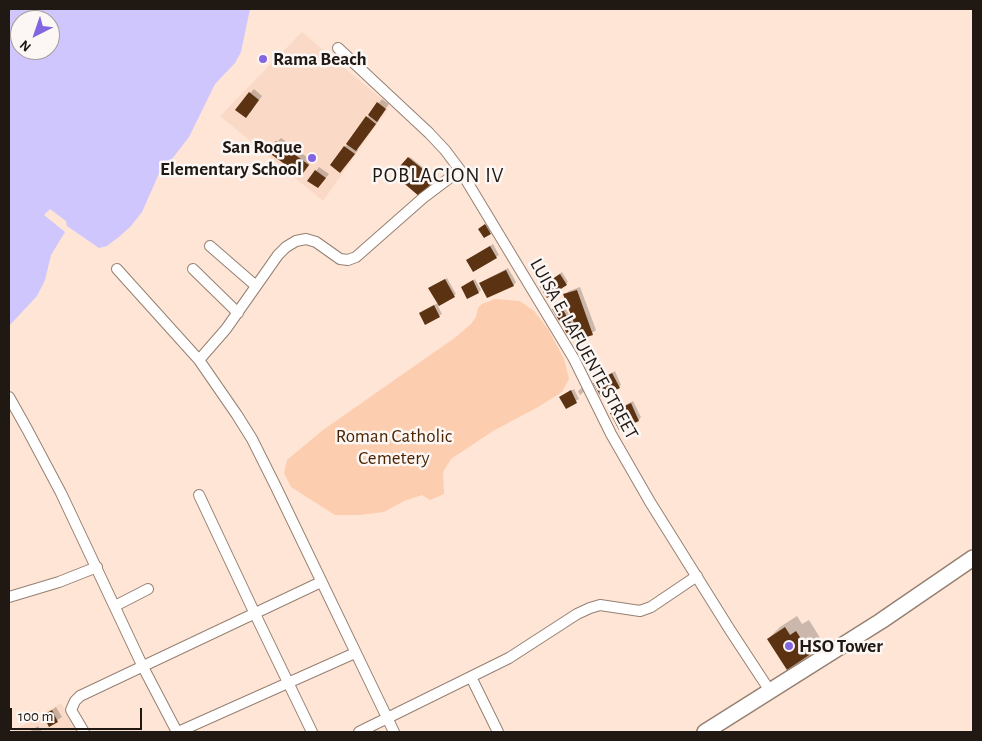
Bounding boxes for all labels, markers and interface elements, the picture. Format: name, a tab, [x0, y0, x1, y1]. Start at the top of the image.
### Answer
north arrow	[10, 10, 60, 60]
text: N	[18, 37, 34, 54]
place label: Rama Beach	[273, 48, 367, 70]
marker: Rama Beach	[257, 53, 269, 65]
place label: San Roque Elementary School	[160, 136, 302, 180]
marker: San Roque Elementary School	[306, 152, 318, 164]
district label: POBLACION IV	[370, 163, 506, 189]
street label: LUISA E. LAFUENTE STREET	[525, 255, 643, 443]
park label: Roman Catholic Cemetery	[336, 425, 452, 469]
place label: HSO Tower	[799, 635, 883, 657]
marker: HSO Tower	[783, 640, 795, 652]
scale bar	[12, 698, 145, 730]
text: 100 m	[18, 709, 53, 724]

